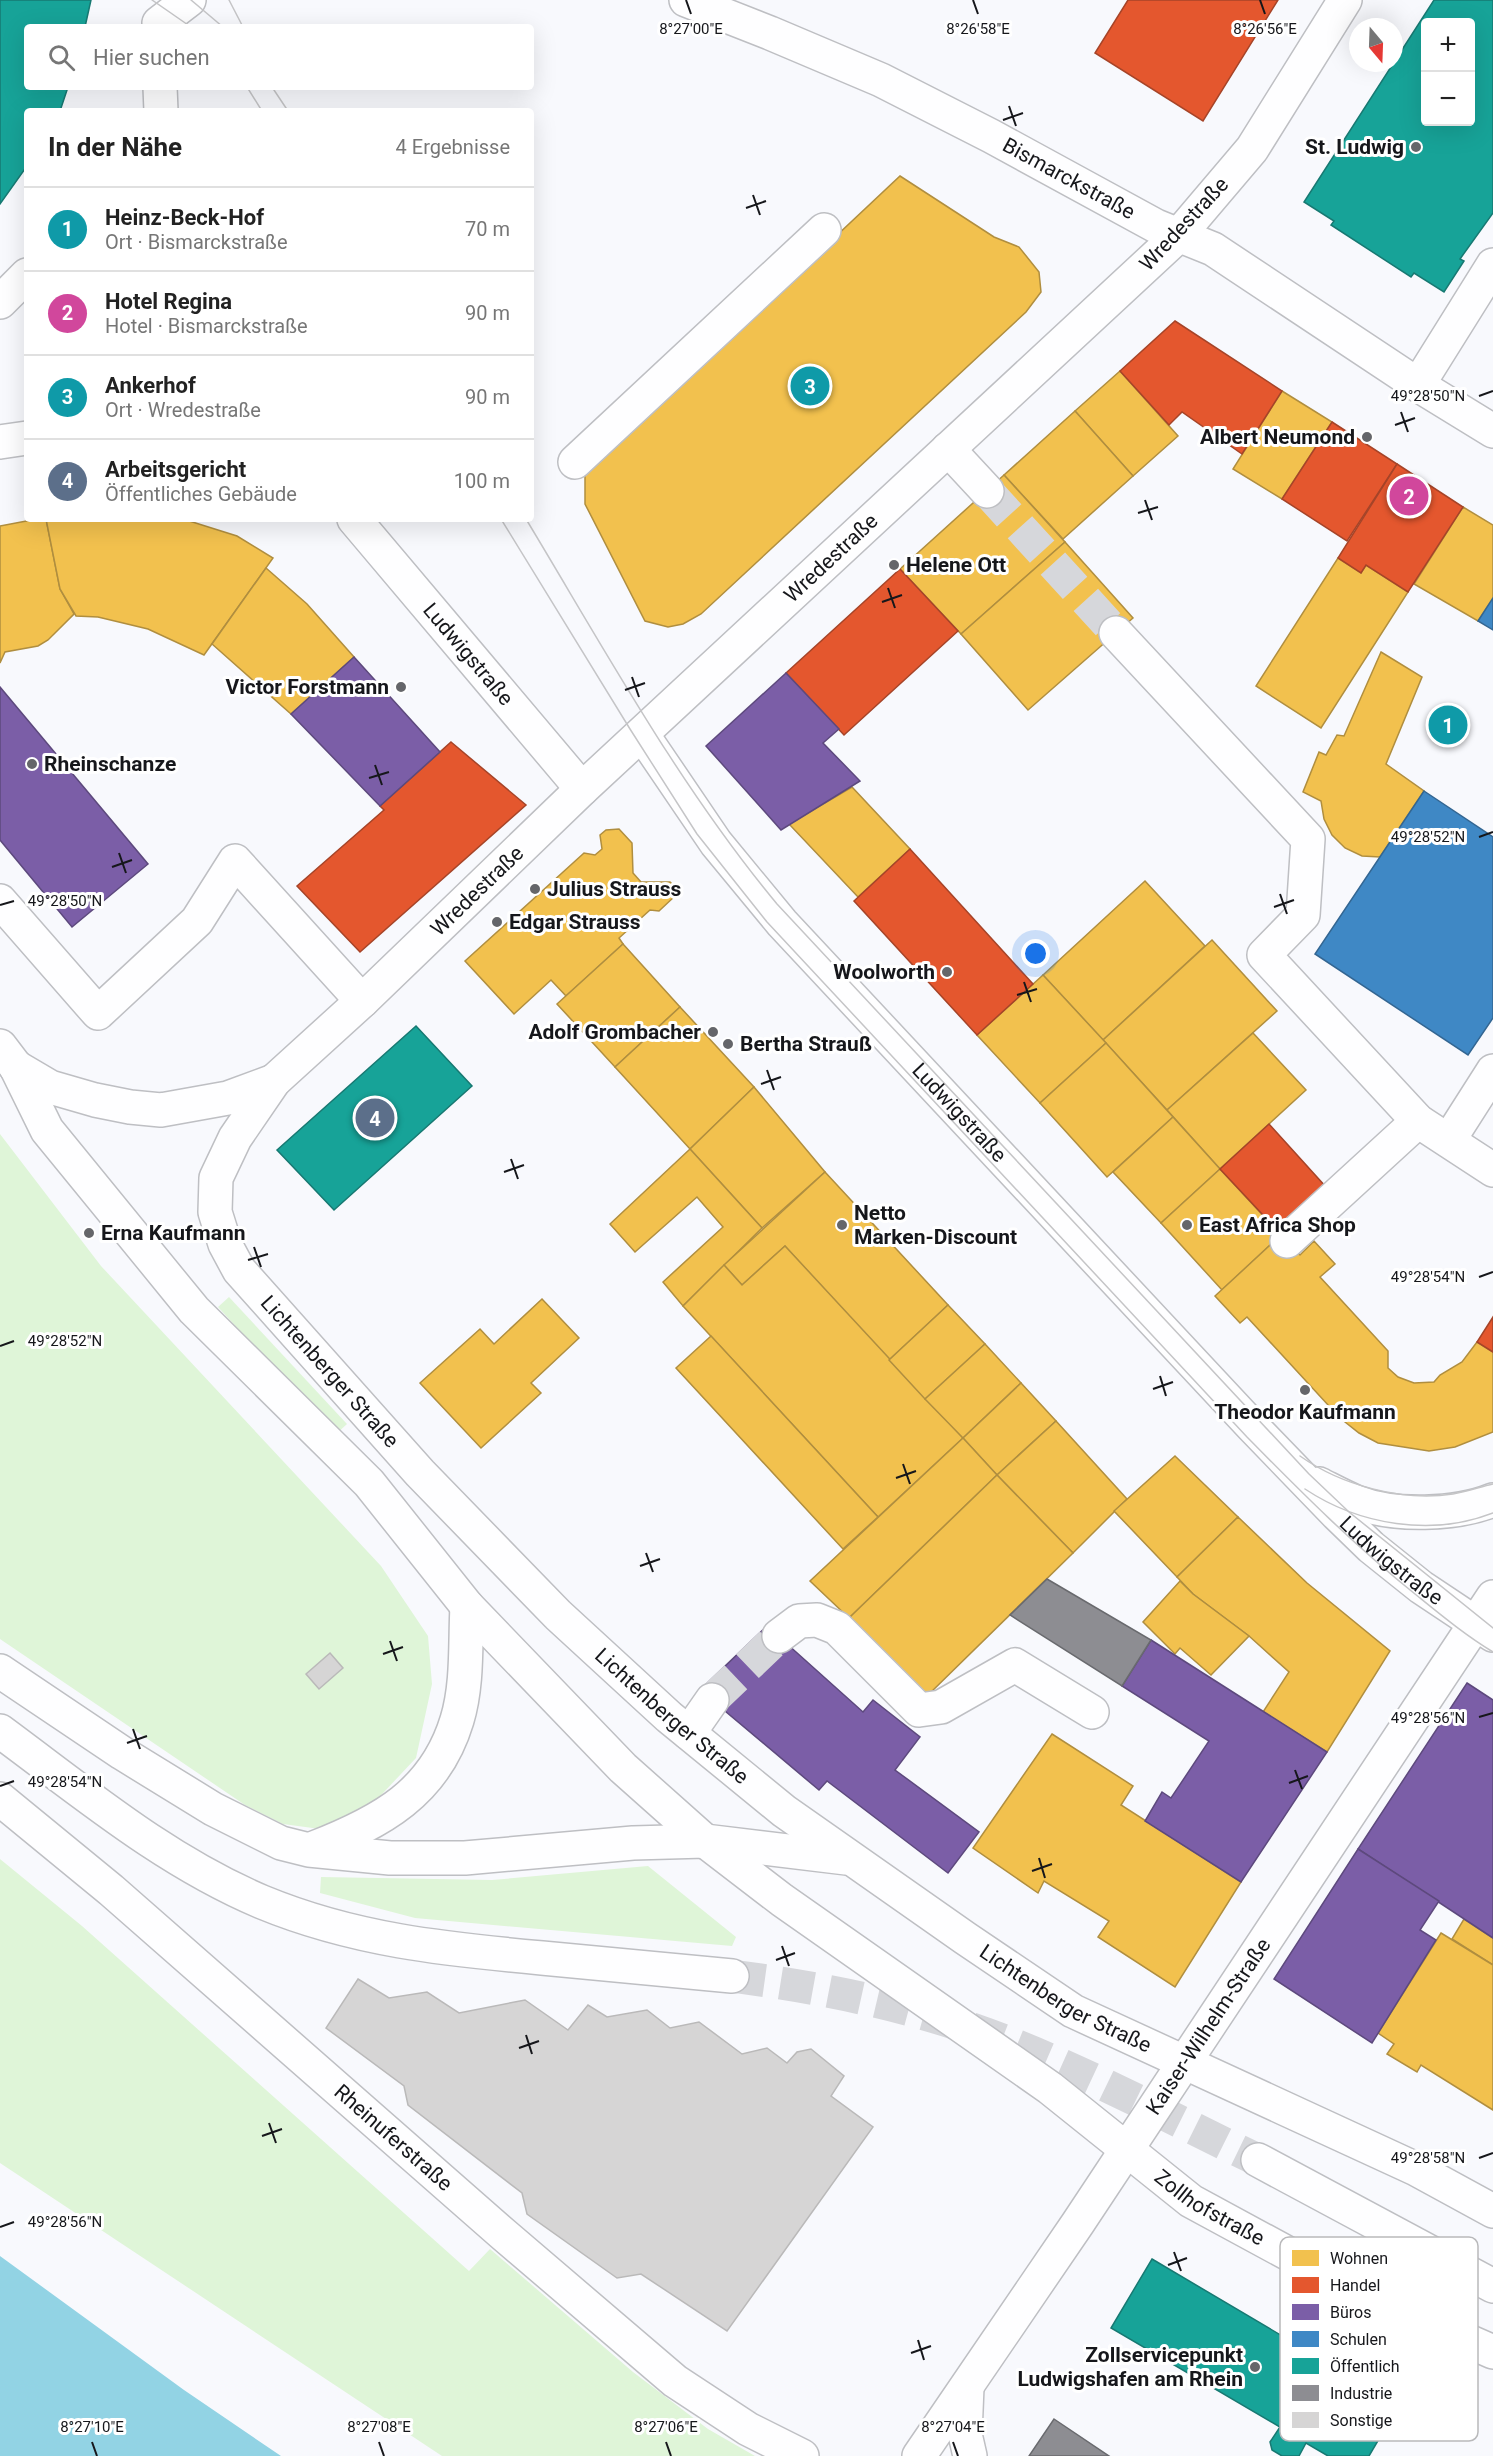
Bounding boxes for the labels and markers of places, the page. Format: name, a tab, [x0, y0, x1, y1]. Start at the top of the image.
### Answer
place label: St. Ludwig	[1305, 135, 1404, 159]
marker: St. Ludwig	[1409, 140, 1423, 154]
pin: 3	[790, 364, 830, 408]
place label: Albert Neumond	[1200, 425, 1355, 449]
marker: Albert Neumond	[1360, 430, 1374, 444]
pin: 2	[1390, 474, 1428, 518]
place label: Helene Ott	[906, 553, 1006, 577]
marker: Helene Ott	[887, 558, 901, 572]
place label: Victor Forstmann	[225, 675, 389, 699]
marker: Victor Forstmann	[394, 680, 408, 694]
pin: 1	[1428, 702, 1468, 748]
place label: Rheinschanze	[44, 752, 176, 776]
marker: Rheinschanze	[25, 757, 39, 771]
place label: Julius Strauss	[547, 877, 682, 901]
marker: Julius Strauss	[528, 882, 542, 896]
place label: Edgar Strauss	[509, 910, 641, 934]
marker: Edgar Strauss	[490, 915, 504, 929]
place label: Woolworth	[833, 960, 935, 984]
marker: Woolworth	[940, 965, 954, 979]
place label: Adolf Grombacher	[528, 1020, 701, 1044]
marker: Adolf Grombacher	[706, 1025, 720, 1039]
place label: Bertha Strauß	[740, 1032, 872, 1056]
marker: Bertha Strauß	[721, 1037, 735, 1051]
pin: 4	[356, 1096, 394, 1140]
place label: Netto Marken-Discount	[854, 1201, 1017, 1249]
place label: East Africa Shop	[1199, 1213, 1356, 1237]
marker: Netto Marken-Discount	[835, 1218, 849, 1232]
marker: East Africa Shop	[1180, 1218, 1194, 1232]
place label: Erna Kaufmann	[101, 1221, 246, 1245]
marker: Erna Kaufmann	[82, 1226, 96, 1240]
marker: Theodor Kaufmann	[1298, 1383, 1312, 1397]
place label: Theodor Kaufmann	[1214, 1400, 1396, 1424]
place label: Zollservicepunkt Ludwigshafen am Rhein	[1017, 2343, 1243, 2391]
marker: Zollservicepunkt Ludwigshafen am Rhein	[1248, 2360, 1262, 2374]

